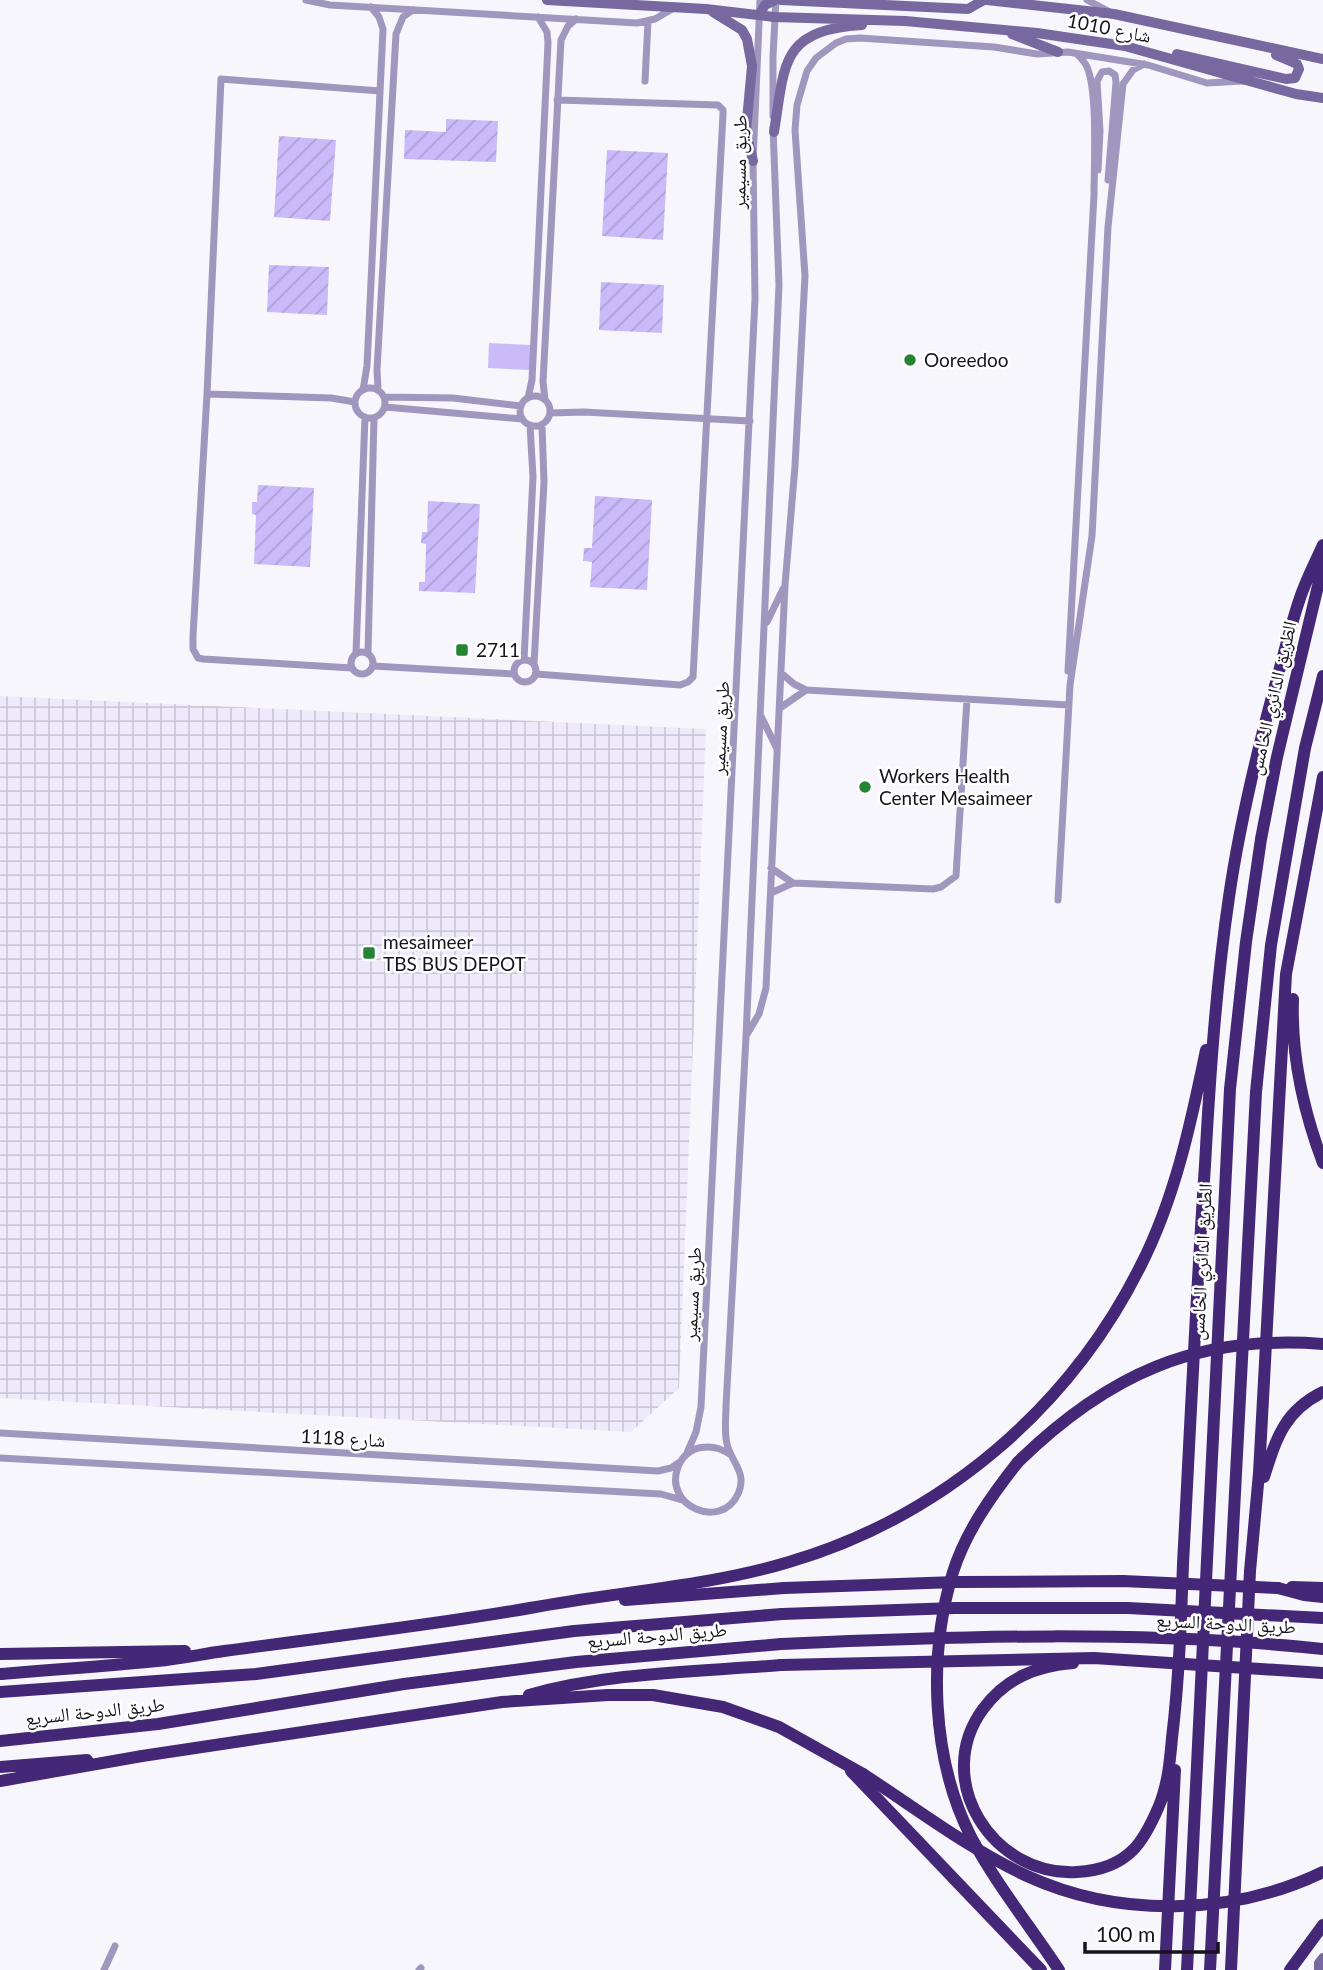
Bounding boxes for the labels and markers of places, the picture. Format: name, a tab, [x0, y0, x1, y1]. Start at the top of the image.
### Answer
place label: Ooreedoo	[924, 348, 1009, 371]
marker: Ooreedoo	[902, 352, 918, 368]
place label: 2711	[476, 638, 520, 661]
marker: 2711	[454, 642, 470, 658]
place label: Workers Health Center Mesaimeer	[879, 764, 1032, 809]
marker: Workers Health Center Mesaimeer	[857, 779, 873, 795]
place label: mesaimeer TBS BUS DEPOT	[383, 930, 526, 975]
marker: mesaimeer TBS BUS DEPOT	[361, 945, 377, 961]

